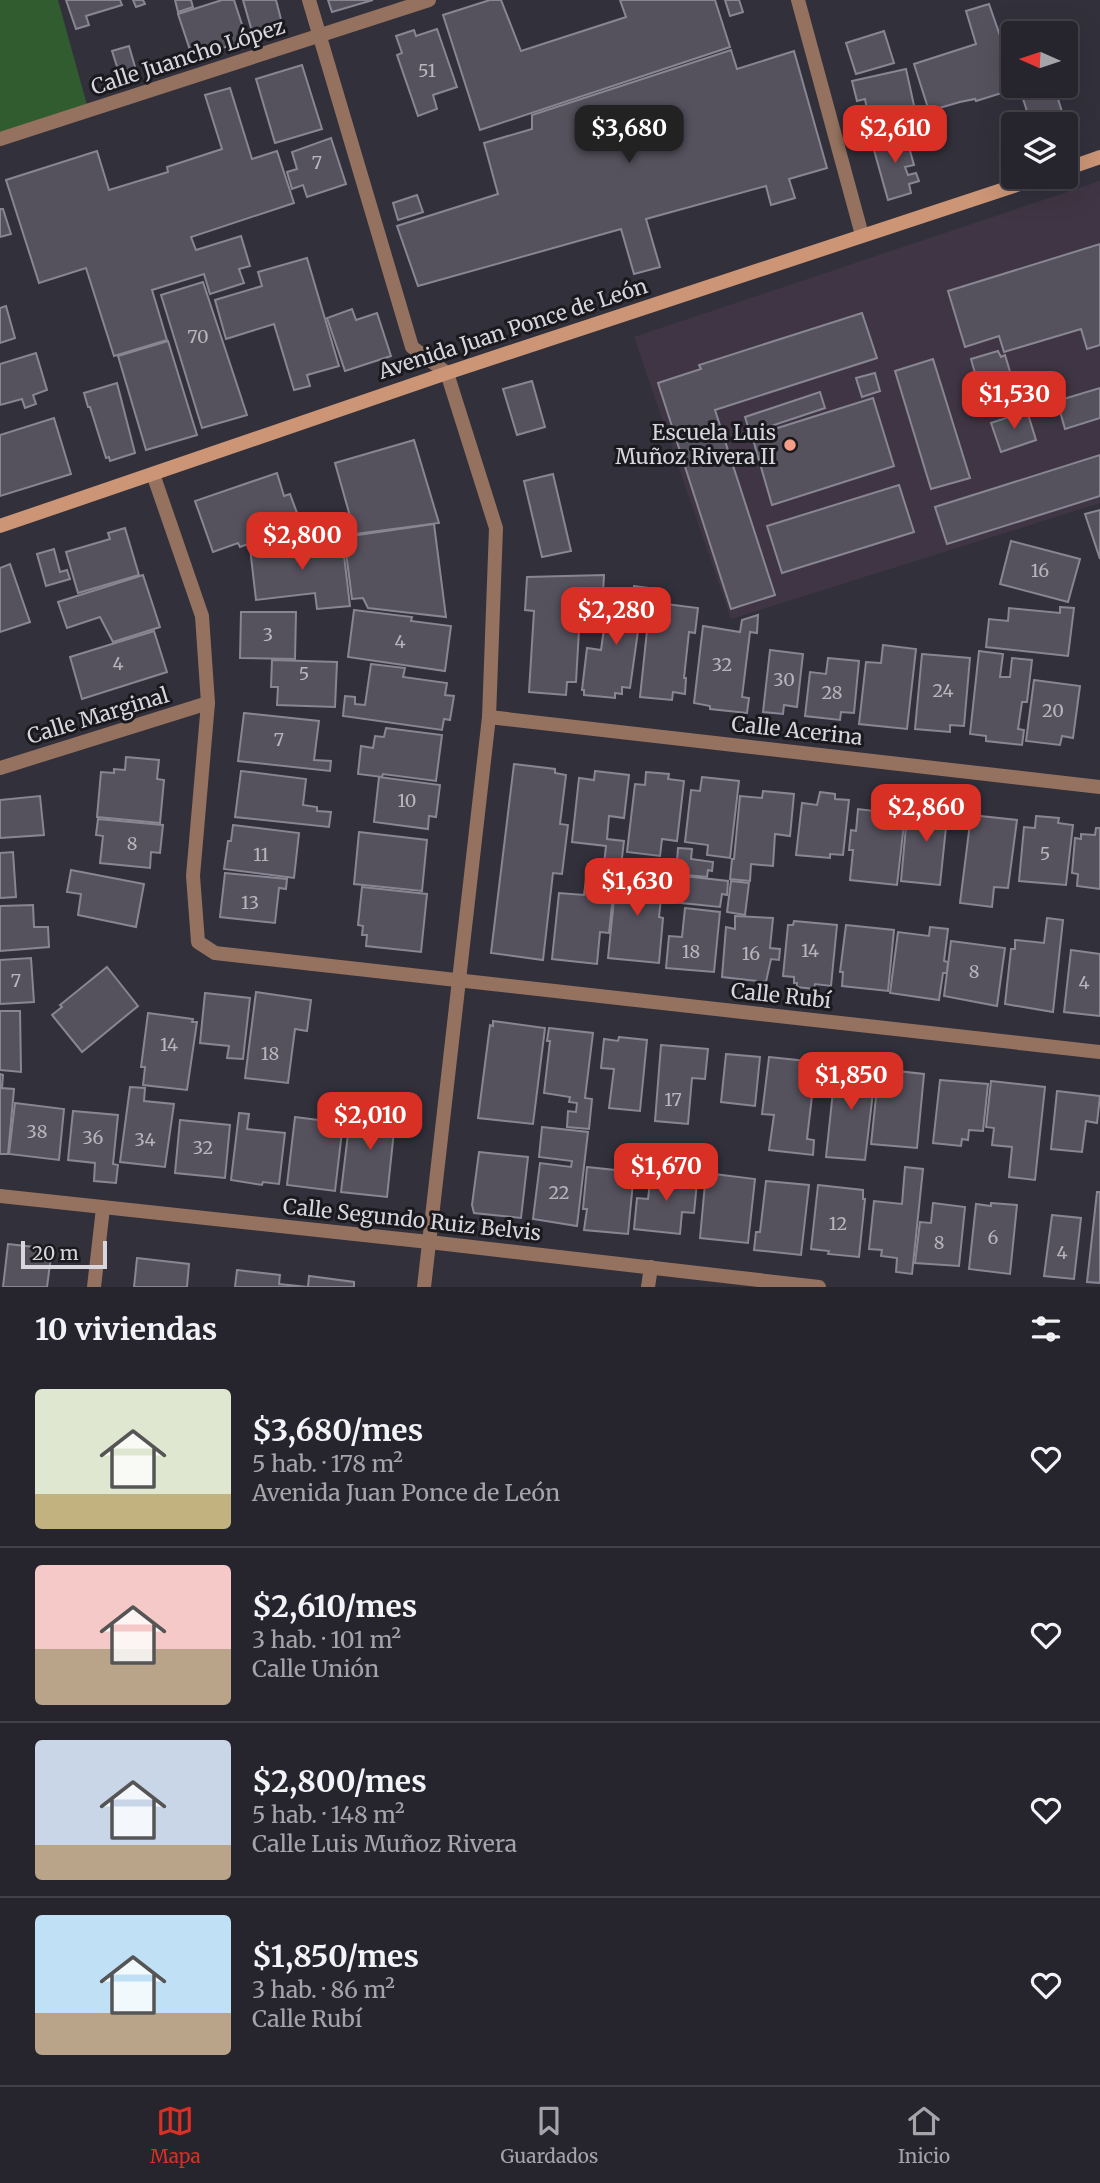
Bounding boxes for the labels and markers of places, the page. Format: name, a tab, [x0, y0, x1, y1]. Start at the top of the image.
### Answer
pin: $3,680	[572, 106, 686, 165]
pin: $2,610	[838, 106, 952, 165]
pin: $1,530	[957, 372, 1071, 431]
place label: Escuela Luis Muñoz Rivera II	[615, 419, 776, 470]
marker: Escuela Luis Muñoz Rivera II	[782, 437, 798, 453]
pin: $2,800	[245, 512, 359, 572]
pin: $2,280	[559, 588, 673, 647]
pin: $2,860	[869, 784, 983, 844]
pin: $1,630	[580, 858, 694, 918]
pin: $1,850	[794, 1052, 908, 1112]
pin: $2,010	[313, 1092, 427, 1152]
pin: $1,670	[609, 1144, 723, 1203]

